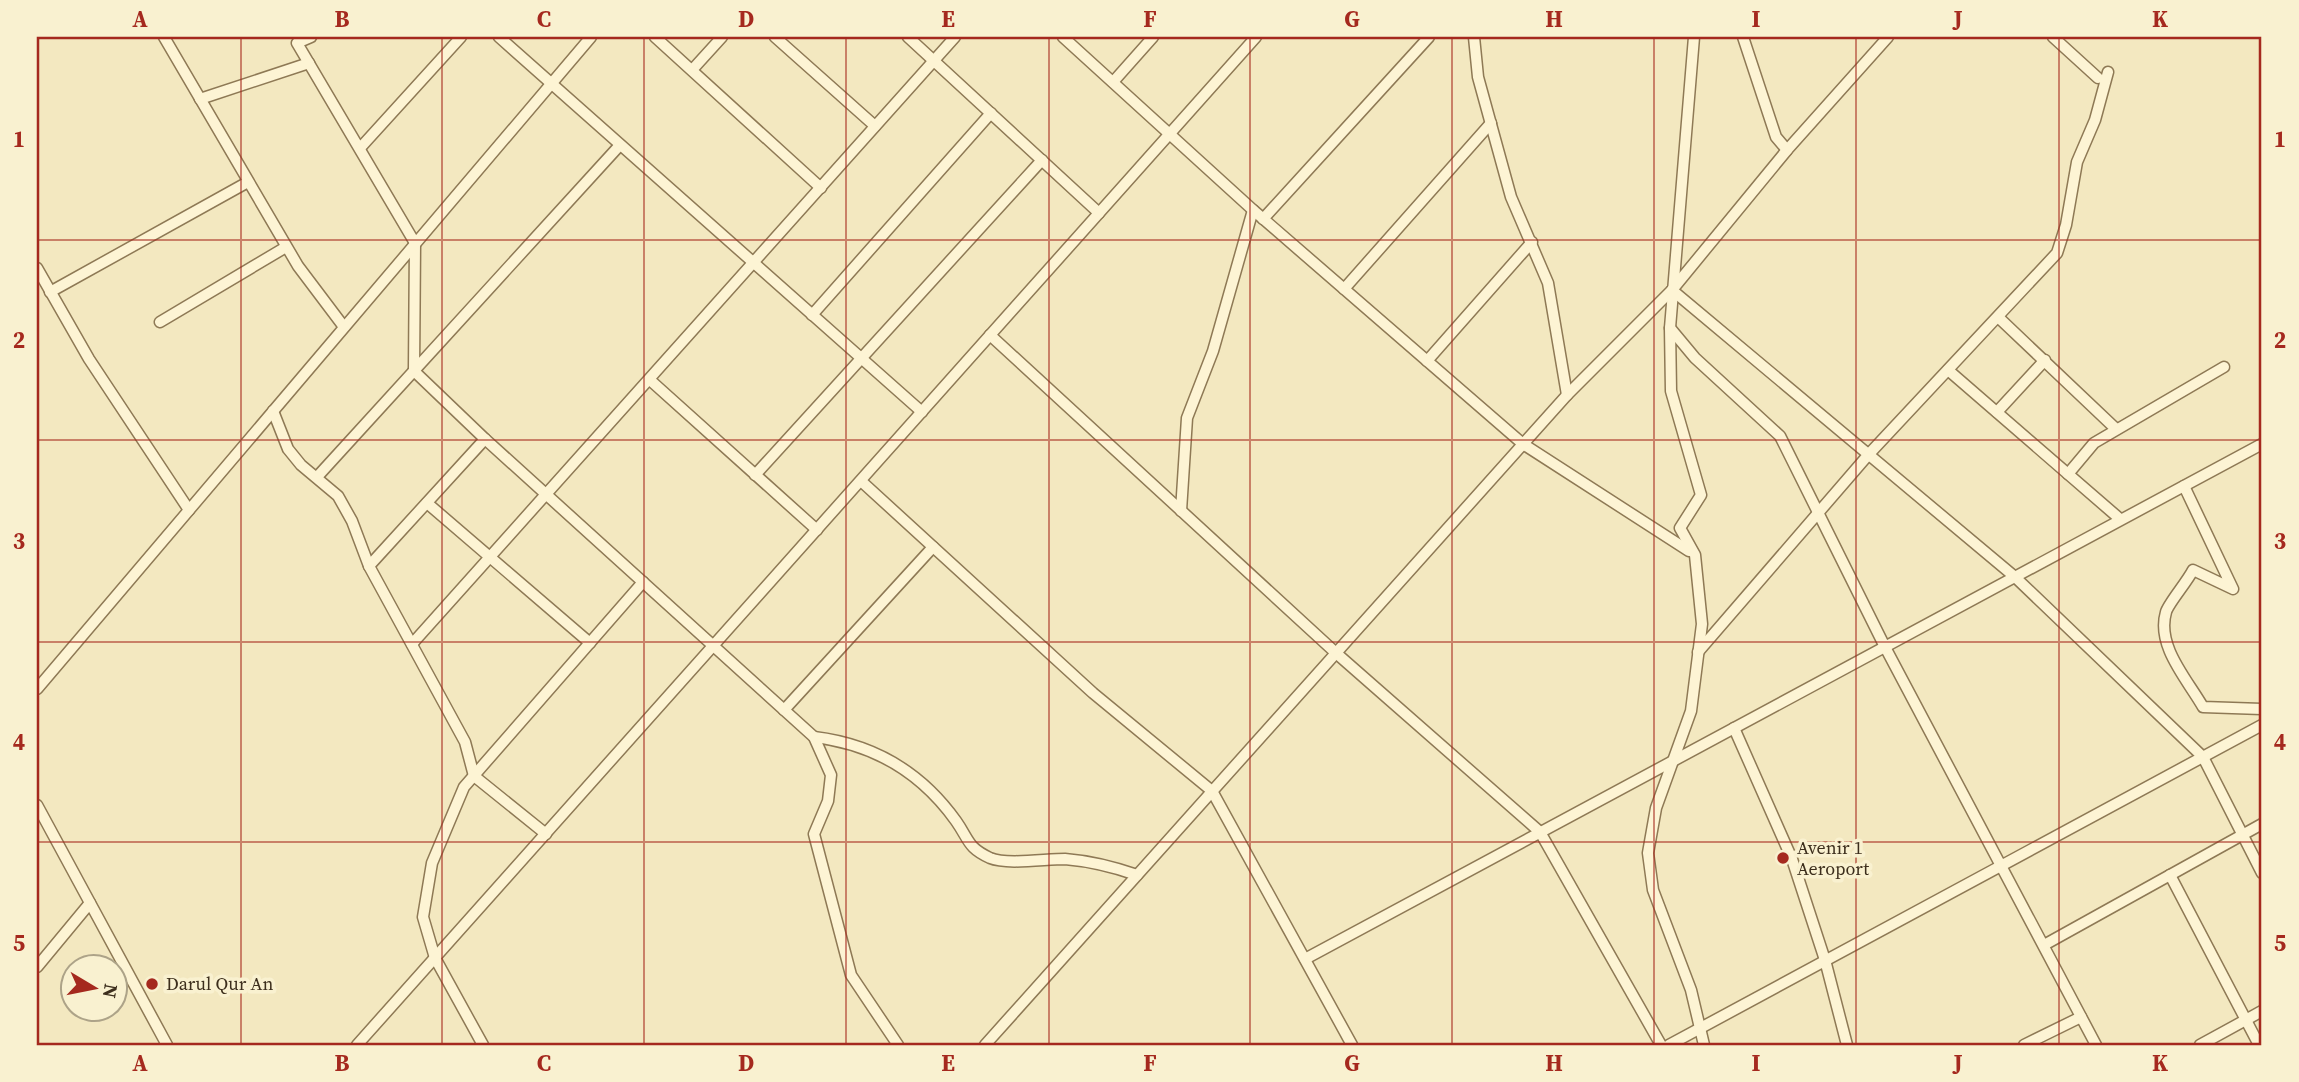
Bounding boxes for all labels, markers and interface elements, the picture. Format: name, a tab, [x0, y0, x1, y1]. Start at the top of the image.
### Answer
text: A	[132, 3, 148, 35]
text: B	[335, 3, 350, 35]
text: C	[537, 3, 551, 35]
text: D	[738, 3, 754, 35]
text: E	[941, 3, 955, 35]
text: F	[1143, 3, 1157, 35]
text: G	[1344, 3, 1360, 35]
text: H	[1545, 3, 1563, 35]
text: I	[1752, 3, 1761, 35]
text: J	[1951, 3, 1963, 35]
text: K	[2152, 3, 2168, 35]
text: 1	[13, 123, 25, 155]
text: 1	[2274, 123, 2286, 155]
text: 2	[13, 324, 25, 356]
text: 2	[2274, 324, 2286, 356]
text: 3	[13, 525, 25, 557]
text: 3	[2274, 525, 2286, 557]
text: 4	[13, 726, 25, 758]
text: 4	[2274, 726, 2286, 758]
place label: Avenir 1 Aeroport	[1797, 835, 1869, 881]
marker: Avenir 1 Aeroport	[1775, 850, 1791, 866]
text: 5	[13, 927, 25, 959]
text: 5	[2274, 927, 2286, 959]
north arrow	[60, 953, 130, 1023]
place label: Darul Qur An	[166, 971, 273, 996]
marker: Darul Qur An	[144, 976, 160, 992]
text: N	[97, 982, 125, 1000]
text: A	[132, 1047, 148, 1079]
text: B	[335, 1047, 350, 1079]
text: C	[537, 1047, 551, 1079]
text: D	[738, 1047, 754, 1079]
text: E	[941, 1047, 955, 1079]
text: F	[1143, 1047, 1157, 1079]
text: G	[1344, 1047, 1360, 1079]
text: H	[1545, 1047, 1563, 1079]
text: I	[1752, 1047, 1761, 1079]
text: J	[1951, 1047, 1963, 1079]
text: K	[2152, 1047, 2168, 1079]

